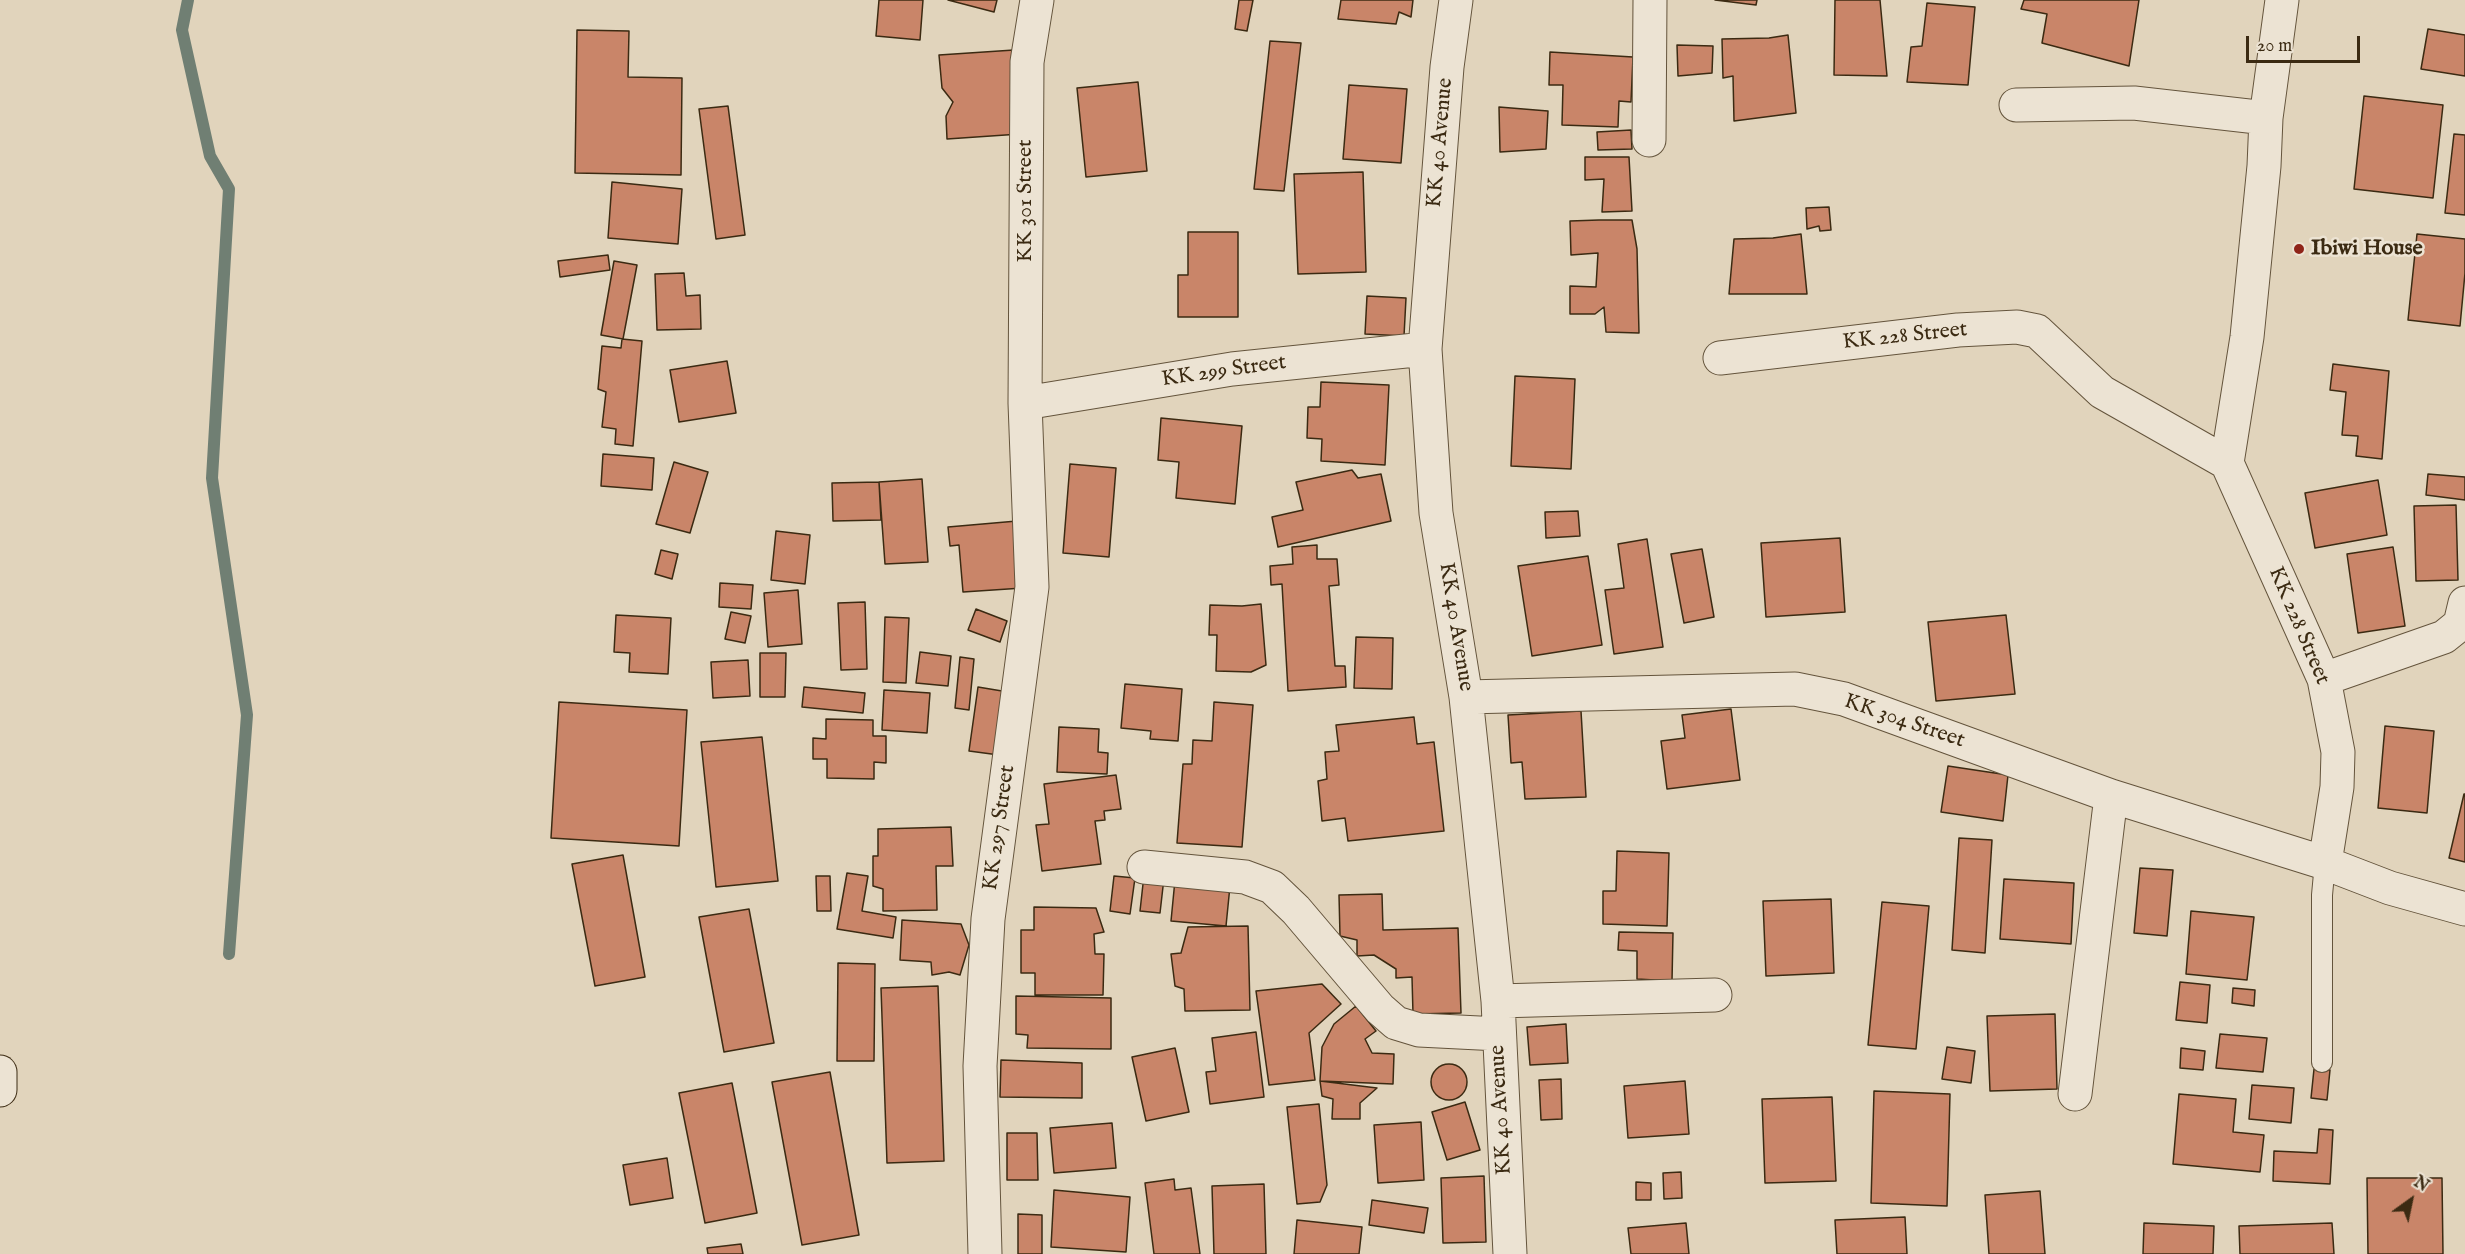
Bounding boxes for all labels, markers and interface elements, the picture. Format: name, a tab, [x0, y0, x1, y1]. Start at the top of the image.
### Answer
scale bar	[2249, 24, 2363, 62]
text: 20 m	[2257, 35, 2292, 58]
street label: KK 40 Avenue	[1422, 77, 1460, 209]
street label: KK 301 Street	[1013, 139, 1039, 263]
place label: Ibiwi House	[2311, 236, 2423, 262]
marker: Ibiwi House	[2292, 242, 2306, 256]
street label: KK 228 Street	[1841, 317, 1969, 357]
street label: KK 299 Street	[1160, 350, 1288, 394]
street label: KK 40 Avenue	[1432, 561, 1478, 693]
street label: KK 228 Street	[2261, 563, 2335, 689]
street label: KK 304 Street	[1840, 689, 1968, 755]
street label: KK 297 Street	[978, 764, 1022, 892]
street label: KK 40 Avenue	[1485, 1044, 1519, 1176]
north arrow	[2381, 1170, 2441, 1230]
text: N	[2410, 1173, 2432, 1197]

